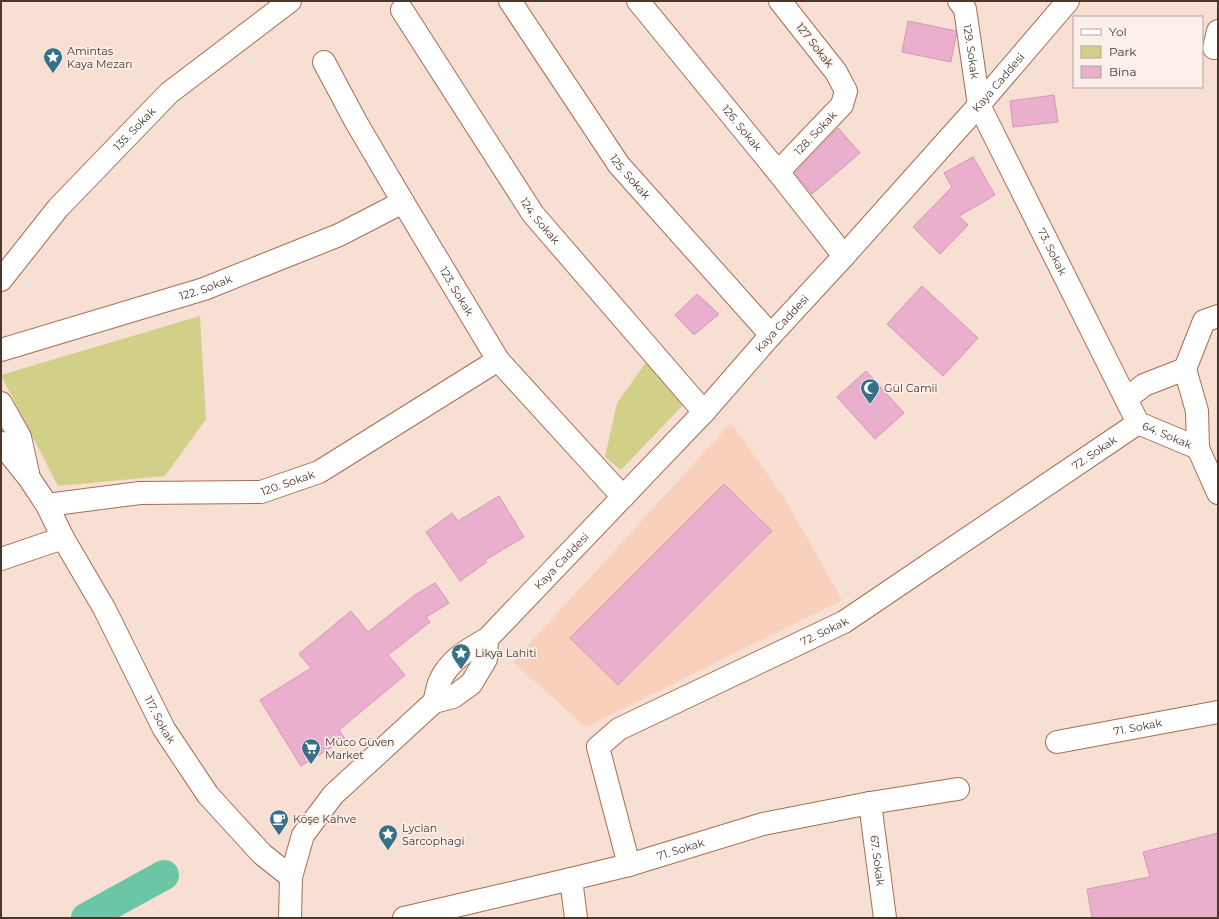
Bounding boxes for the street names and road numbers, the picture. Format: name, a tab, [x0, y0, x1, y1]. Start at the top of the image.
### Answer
street label: 127 Sokak	[793, 20, 837, 70]
street label: 129. Sokak	[960, 23, 982, 80]
street label: Kaya Caddesi	[969, 50, 1027, 115]
street label: 126. Sokak	[719, 102, 765, 154]
street label: 135. Sokak	[110, 104, 159, 153]
street label: 128. Sokak	[791, 108, 840, 158]
street label: 125. Sokak	[607, 152, 654, 202]
street label: 124. Sokak	[517, 195, 563, 247]
street label: 73. Sokak	[1035, 226, 1070, 278]
street label: 123. Sokak	[437, 264, 477, 319]
street label: 122. Sokak	[178, 271, 234, 303]
street label: Kaya Caddesi	[752, 292, 812, 355]
street label: 64. Sokak	[1140, 419, 1194, 452]
street label: 72. Sokak	[1069, 432, 1120, 473]
street label: 120. Sokak	[259, 467, 317, 499]
street label: Kaya Caddesi	[531, 530, 592, 592]
street label: 72. Sokak	[798, 614, 851, 649]
street label: 117. Sokak	[142, 693, 179, 747]
street label: 71. Sokak	[1112, 716, 1163, 738]
street label: 67. Sokak	[867, 834, 888, 887]
street label: 71. Sokak	[655, 835, 706, 863]

